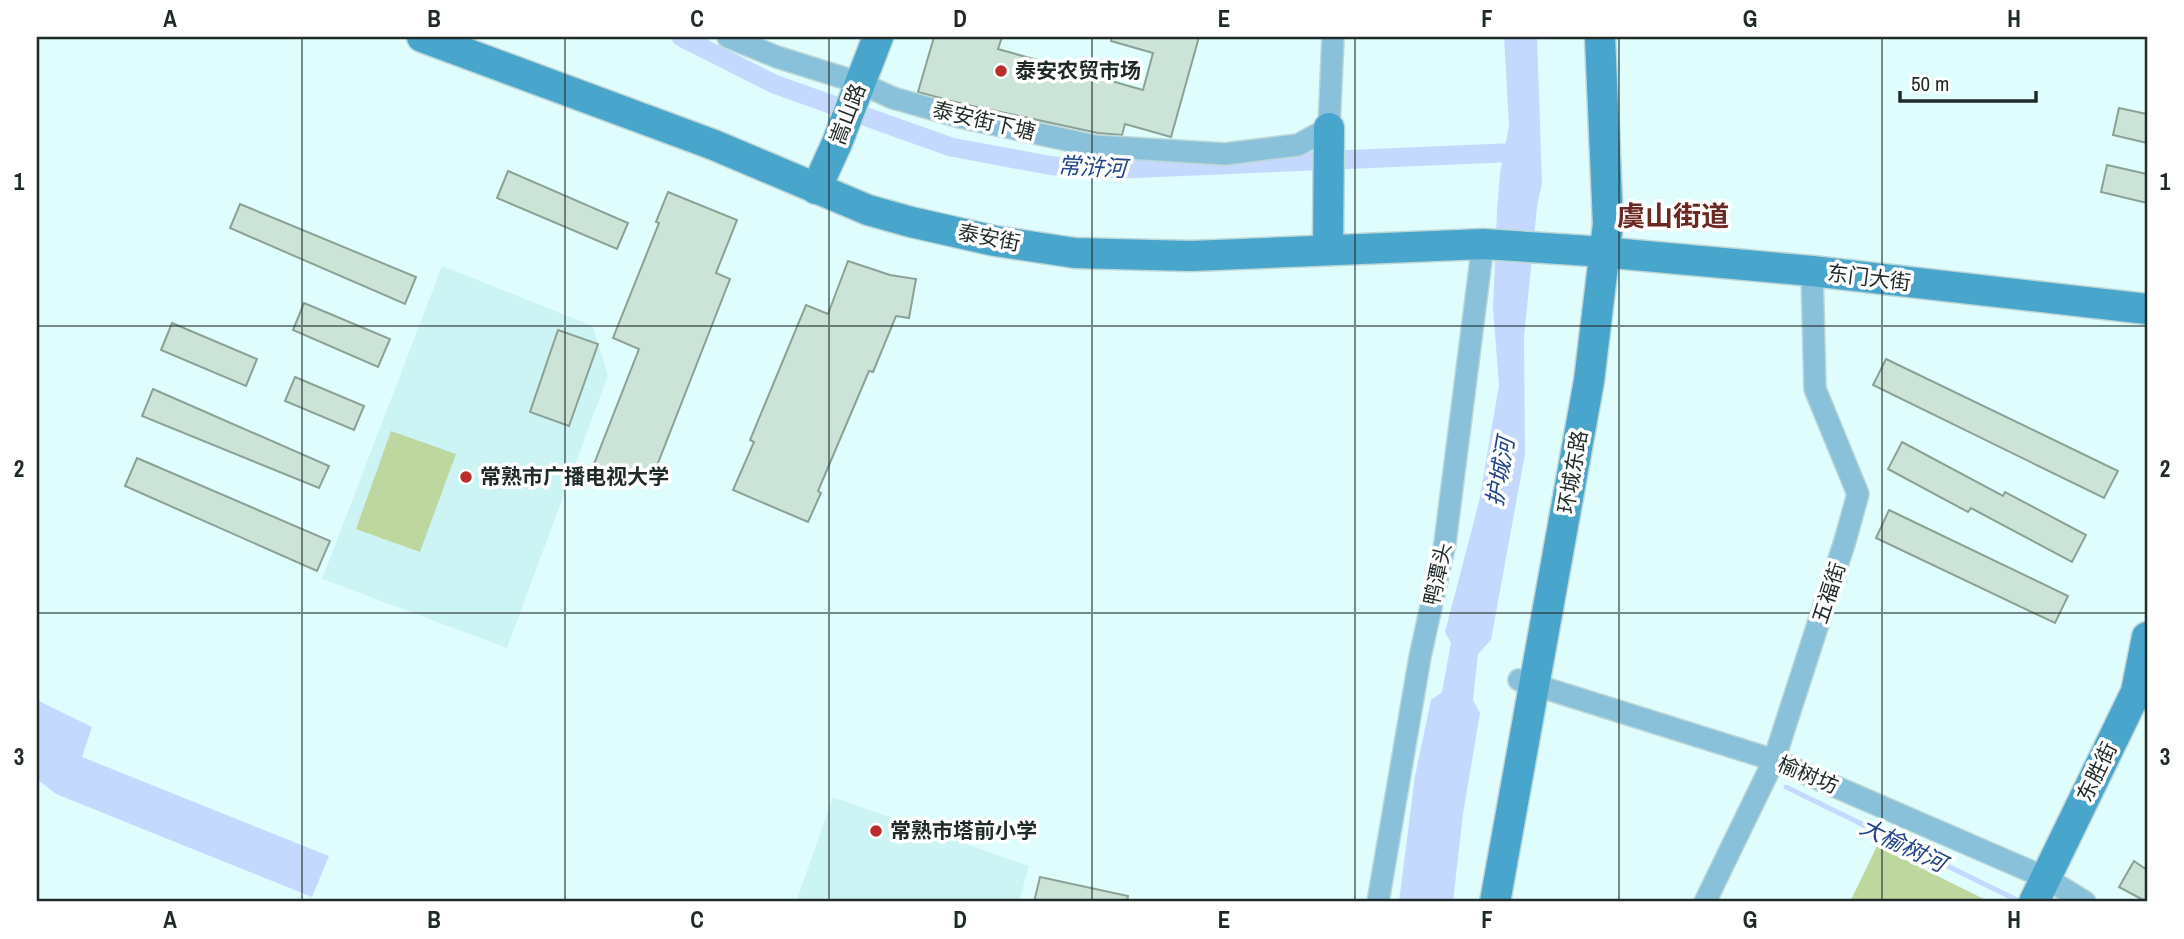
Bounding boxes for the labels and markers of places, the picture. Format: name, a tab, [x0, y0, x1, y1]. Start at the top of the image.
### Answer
place label: 泰安农贸市场	[1015, 56, 1141, 85]
marker: 泰安农贸市场	[993, 63, 1009, 79]
place label: 常熟市广播电视大学	[480, 462, 669, 491]
marker: 常熟市广播电视大学	[458, 469, 474, 485]
place label: 常熟市塔前小学	[890, 816, 1037, 845]
marker: 常熟市塔前小学	[868, 823, 884, 839]

